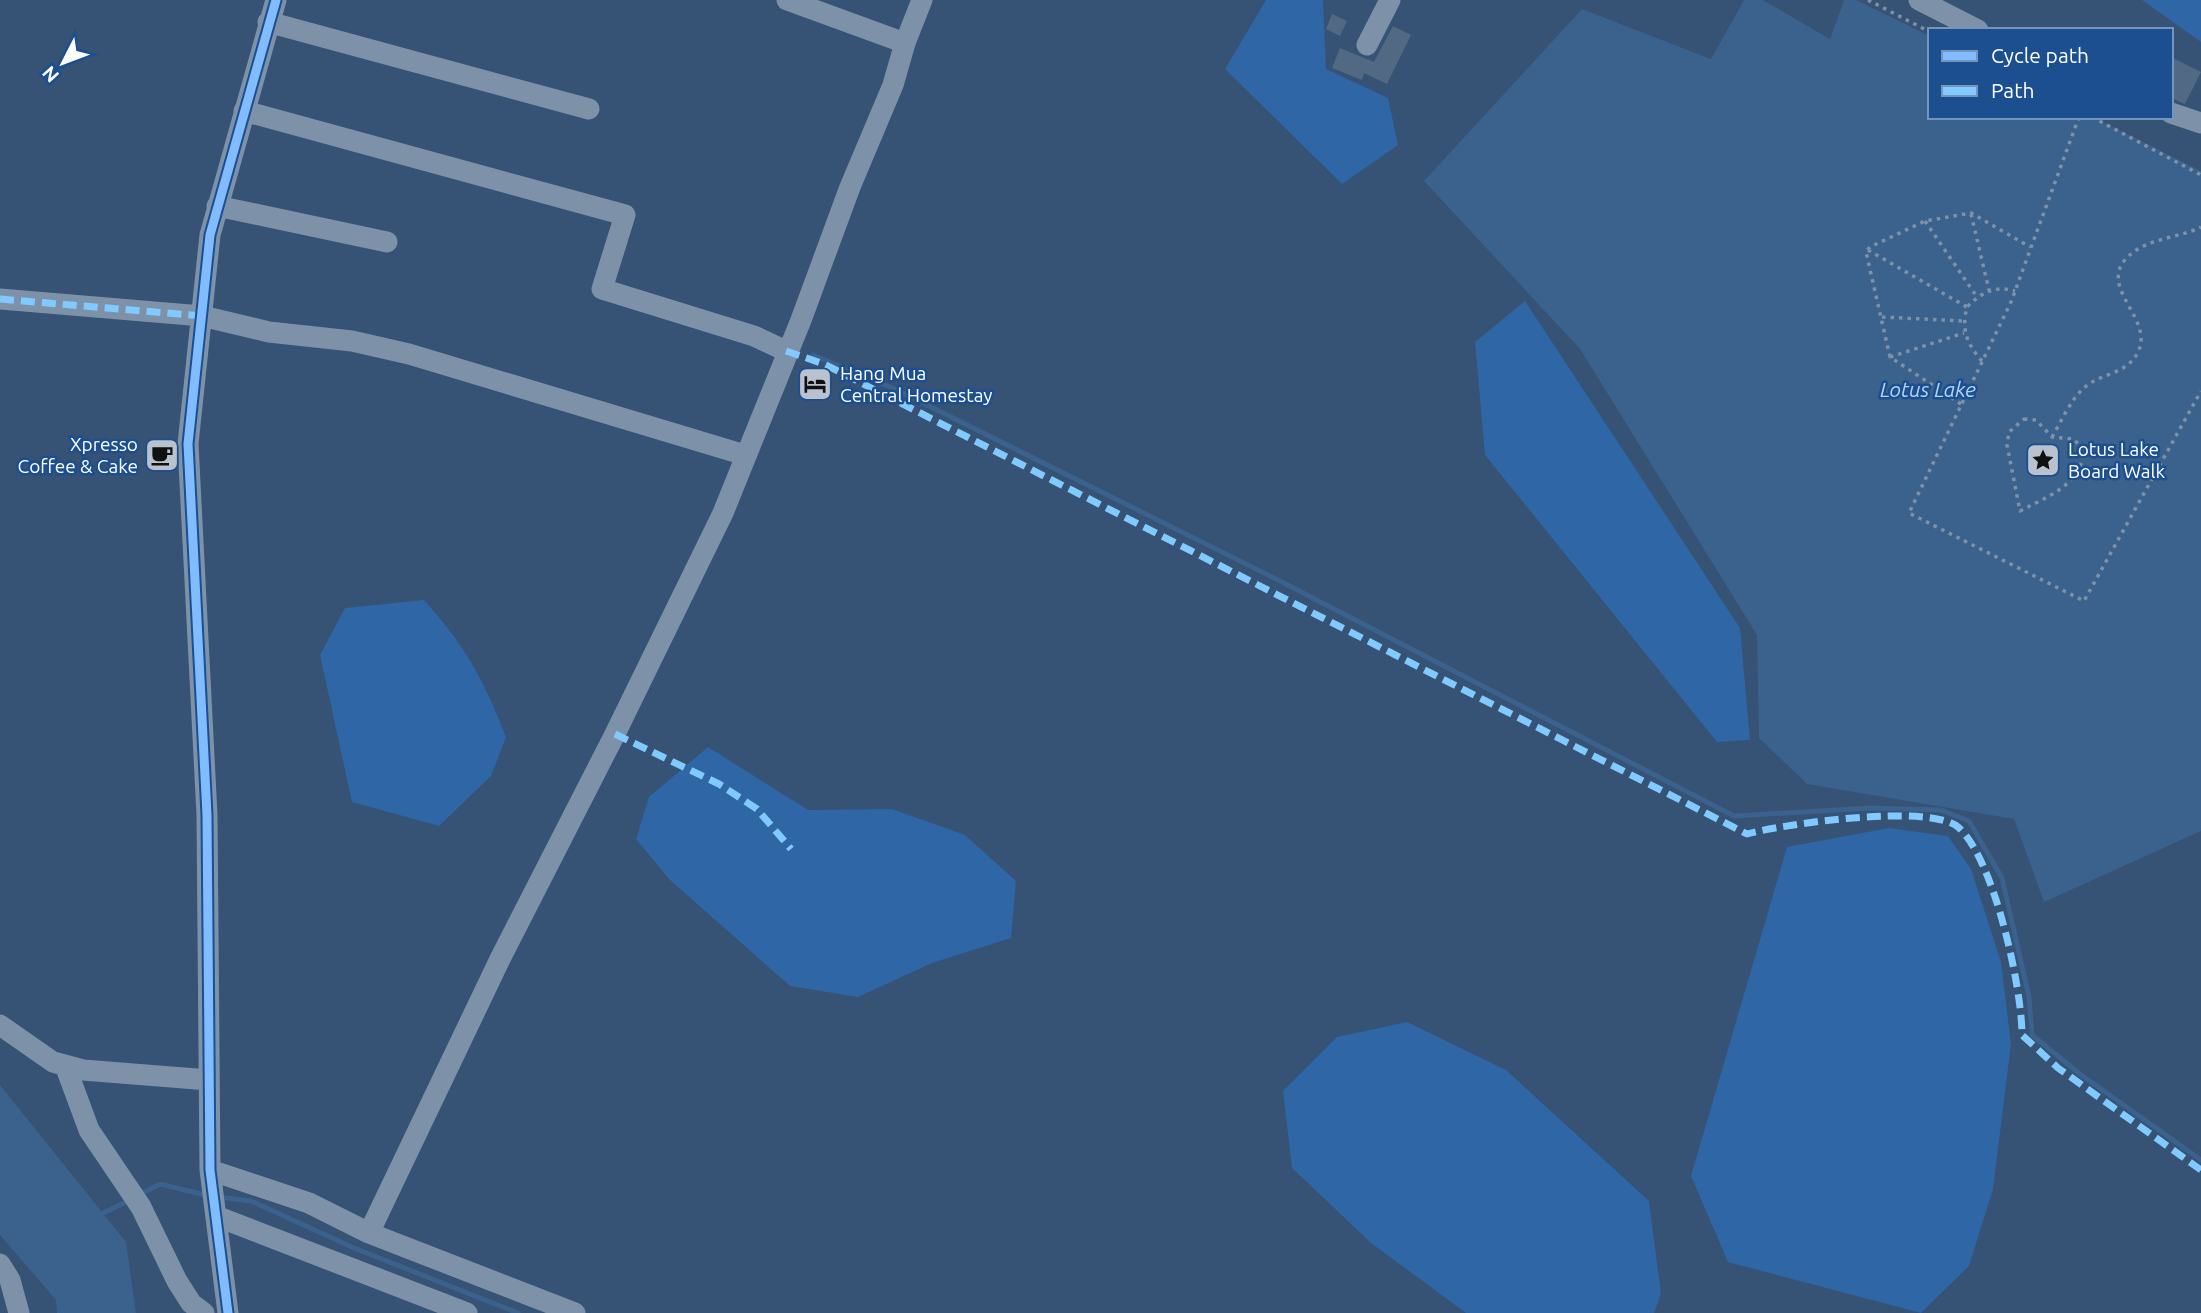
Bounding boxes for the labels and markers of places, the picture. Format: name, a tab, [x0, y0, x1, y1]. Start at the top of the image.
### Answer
place label: Hang Mua Central Homestay	[840, 362, 993, 406]
hotel icon: Hang Mua Central Homestay	[796, 365, 834, 403]
place label: Xpresso Coffee & Cake	[18, 433, 138, 477]
cafe icon: Xpresso Coffee & Cake	[143, 436, 181, 474]
place label: Lotus Lake Board Walk	[2068, 438, 2166, 482]
place icon: Lotus Lake Board Walk	[2024, 441, 2062, 479]

